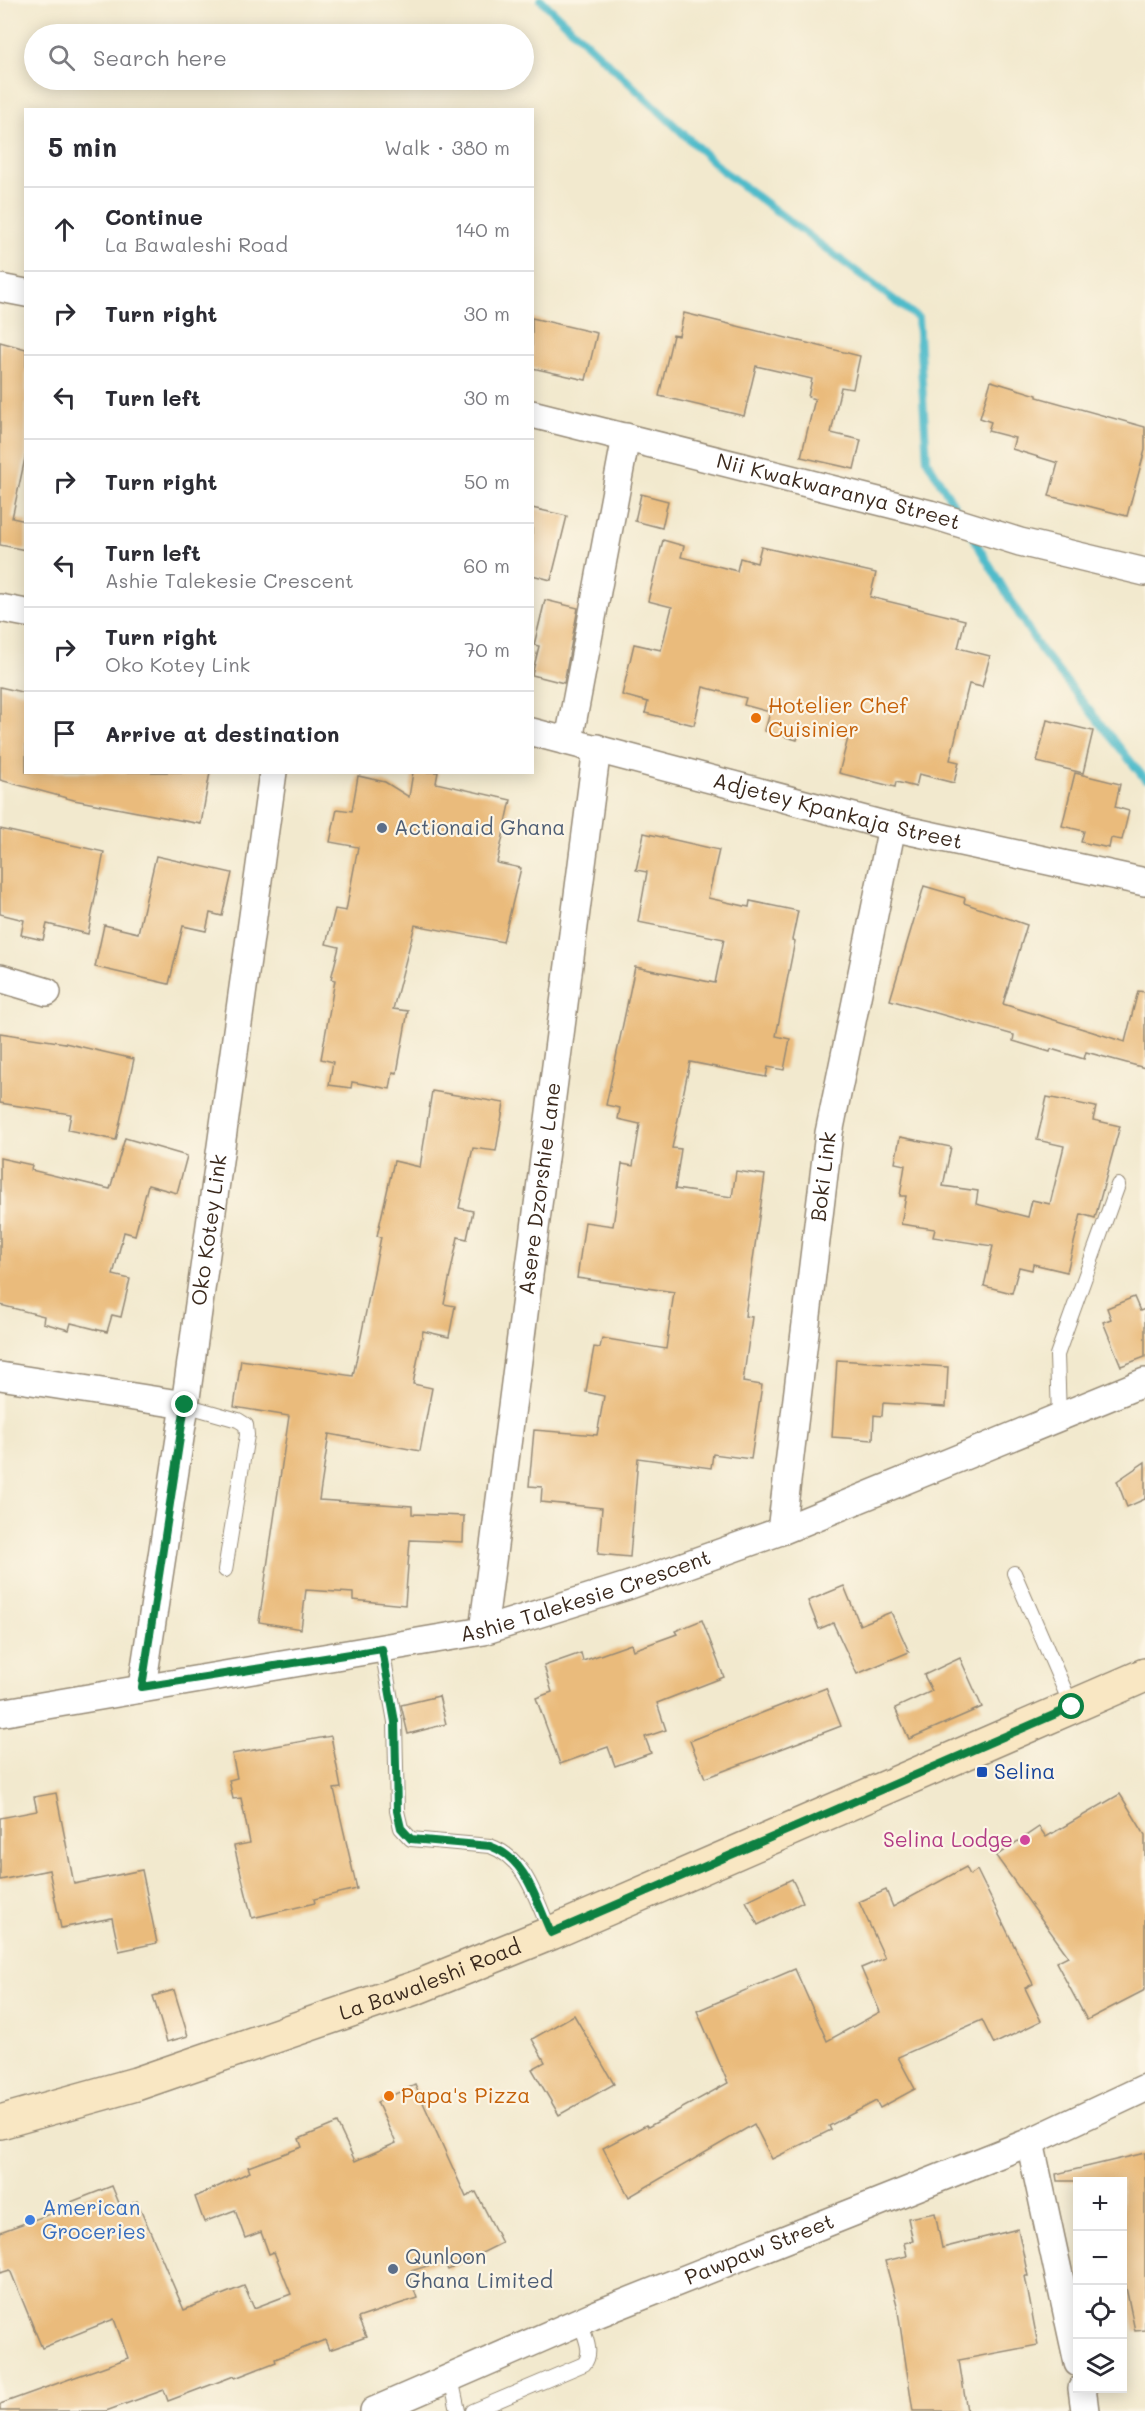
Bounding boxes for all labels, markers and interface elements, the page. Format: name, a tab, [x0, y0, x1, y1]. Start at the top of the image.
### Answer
search box	[24, 24, 534, 90]
icon: search	[45, 41, 78, 74]
text: Search here	[93, 43, 227, 72]
text: 5 min	[48, 130, 117, 164]
text: Walk · 380 m	[384, 134, 510, 160]
text: Continue	[105, 202, 203, 231]
icon: ahead	[48, 213, 81, 246]
text: 140 m	[455, 216, 510, 242]
text: La Bawaleshi Road	[105, 231, 288, 257]
icon: right	[48, 297, 81, 330]
text: Turn right	[105, 299, 217, 328]
text: 30 m	[464, 300, 510, 326]
icon: left	[48, 381, 81, 414]
text: Turn left	[105, 383, 201, 412]
text: 30 m	[464, 384, 510, 410]
street label: Nii Kwakwaranya Street	[714, 446, 964, 535]
icon: right	[48, 465, 81, 498]
text: Turn right	[105, 467, 217, 496]
text: 50 m	[464, 468, 510, 494]
text: Turn left	[105, 538, 201, 567]
icon: left	[48, 549, 81, 582]
text: 60 m	[463, 552, 510, 578]
text: Ashie Talekesie Crescent	[105, 567, 354, 593]
text: Turn right	[105, 622, 217, 651]
icon: right	[48, 633, 81, 666]
text: 70 m	[464, 636, 510, 662]
text: Oko Kotey Link	[105, 651, 250, 677]
place label: Hotelier Chef Cuisinier	[768, 691, 908, 742]
marker: Hotelier Chef Cuisinier	[749, 711, 763, 725]
icon: arrive	[48, 717, 81, 750]
text: Arrive at destination	[105, 719, 340, 748]
street label: Adjetey Kpankaja Street	[711, 765, 965, 854]
place label: Actionaid Ghana	[394, 813, 565, 840]
marker: Actionaid Ghana	[375, 821, 389, 835]
street label: Asere Dzorshie Lane	[512, 1081, 566, 1296]
street label: Boki Link	[803, 1130, 841, 1223]
street label: Oko Kotey Link	[184, 1152, 232, 1307]
route end	[171, 1391, 197, 1417]
street label: Ashie Talekesie Crescent	[458, 1542, 714, 1647]
route start	[1058, 1693, 1084, 1719]
place label: Selina	[994, 1757, 1055, 1784]
marker: Selina	[975, 1765, 989, 1779]
place label: Selina Lodge	[883, 1825, 1013, 1852]
marker: Selina Lodge	[1018, 1833, 1032, 1847]
street label: La Bawaleshi Road	[335, 1932, 524, 2025]
place label: Papa's Pizza	[401, 2081, 530, 2108]
marker: Papa's Pizza	[382, 2089, 396, 2103]
map controls	[1073, 2177, 1127, 2393]
button: +	[1073, 2177, 1127, 2231]
place label: American Groceries	[42, 2193, 146, 2244]
street label: Pawpaw Street	[680, 2206, 837, 2290]
marker: American Groceries	[23, 2213, 37, 2227]
button: −	[1073, 2231, 1127, 2285]
place label: Qunloon Ghana Limited	[405, 2242, 553, 2293]
marker: Qunloon Ghana Limited	[386, 2262, 400, 2276]
button: locate	[1073, 2285, 1127, 2339]
button: layers	[1073, 2339, 1127, 2393]

